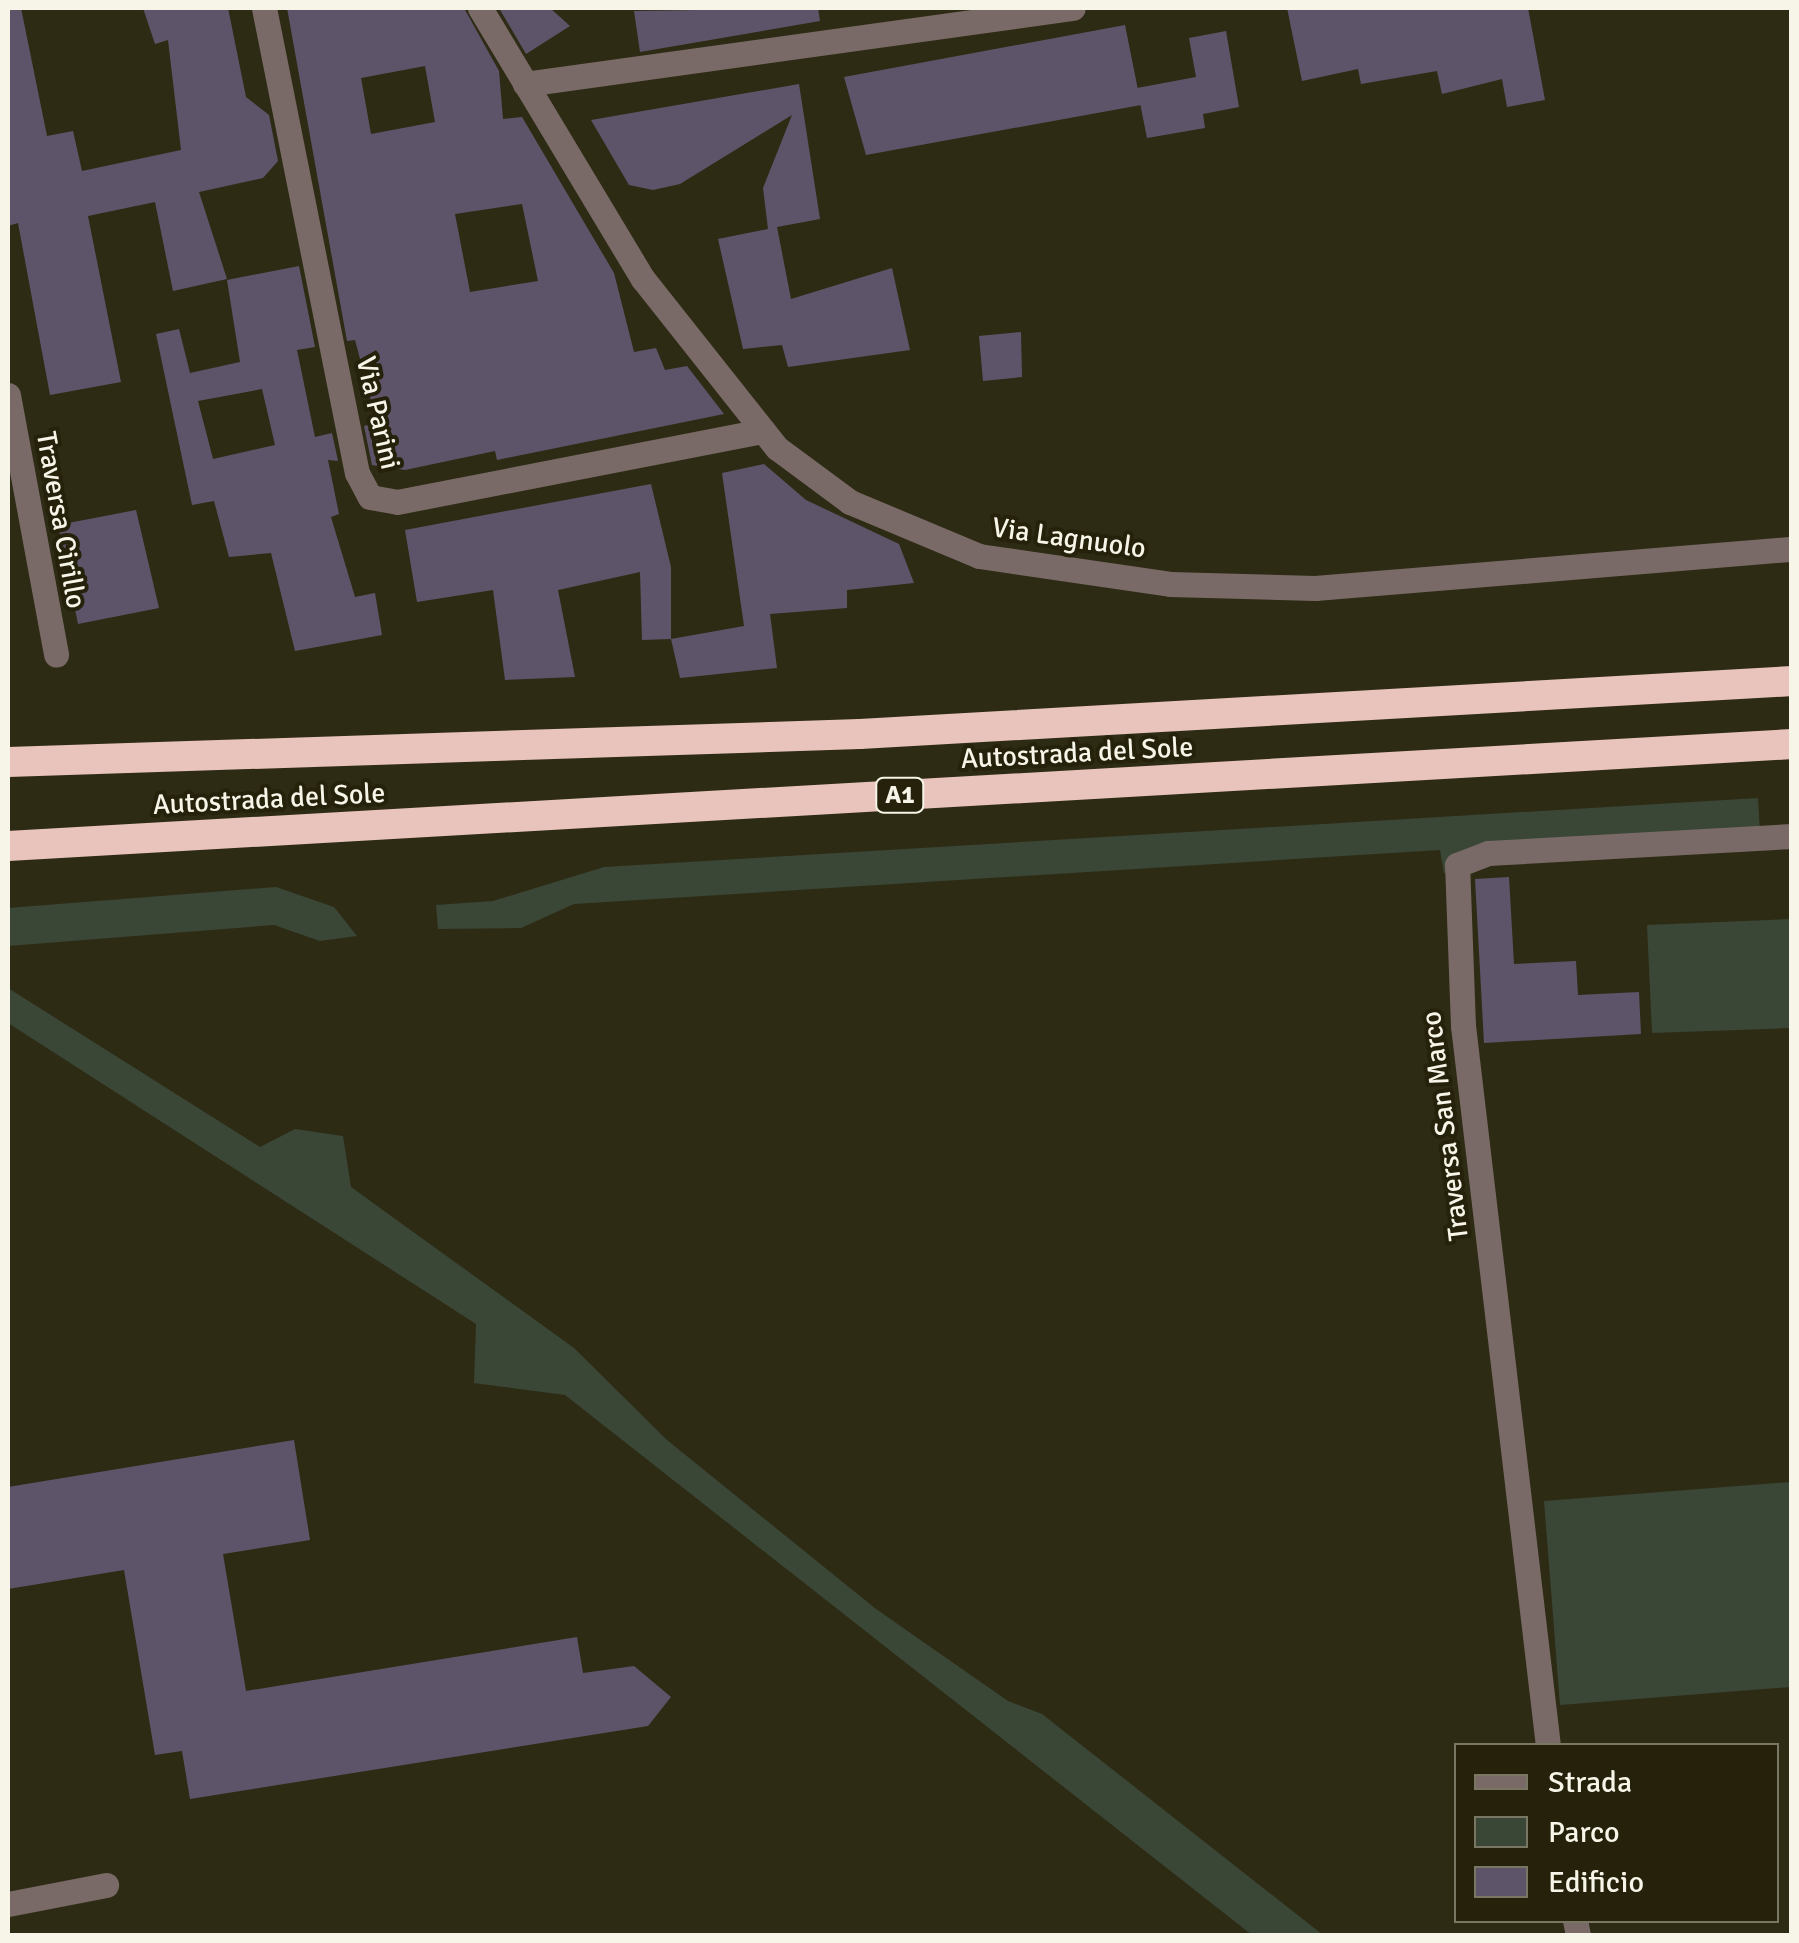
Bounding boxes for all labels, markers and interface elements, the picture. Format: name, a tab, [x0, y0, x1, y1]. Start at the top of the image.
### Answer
street label: Via Parini	[349, 353, 407, 473]
street label: Traversa Cirillo	[29, 429, 93, 611]
street label: Via Lagnuolo	[990, 511, 1148, 565]
street label: Autostrada del Sole	[960, 730, 1194, 776]
road number: A1	[875, 775, 925, 815]
street label: Autostrada del Sole	[152, 776, 386, 822]
street label: Traversa San Marco	[1414, 1009, 1476, 1243]
legend	[1454, 1743, 1779, 1923]
text: Strada	[1548, 1764, 1632, 1801]
text: Parco	[1548, 1814, 1620, 1851]
text: Edificio	[1548, 1864, 1644, 1901]

